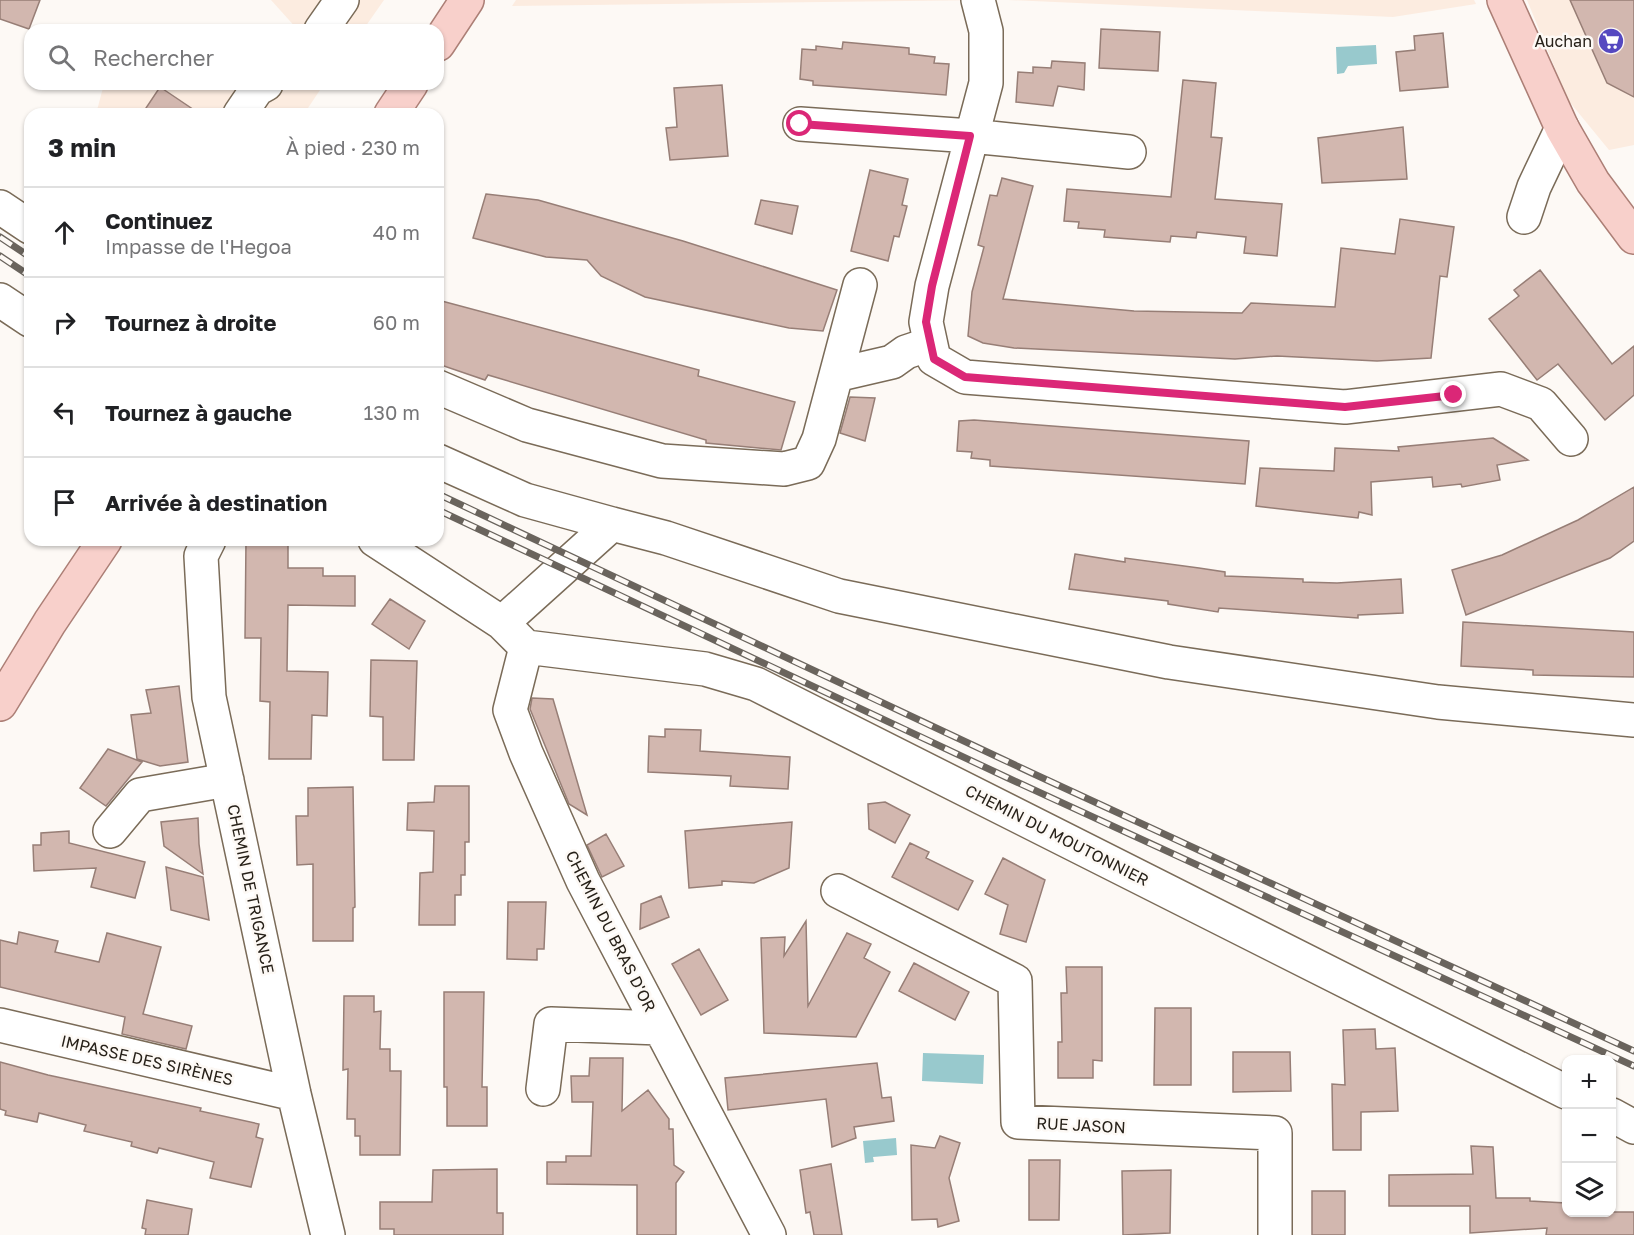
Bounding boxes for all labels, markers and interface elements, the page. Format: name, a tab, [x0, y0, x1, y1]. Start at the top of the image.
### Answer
search box	[24, 24, 444, 90]
supermarket icon: Auchan	[1596, 26, 1626, 56]
place label: Auchan	[1534, 31, 1592, 51]
icon: search	[45, 41, 78, 74]
text: Rechercher	[93, 44, 214, 71]
route start	[786, 110, 812, 136]
text: 3 min	[48, 132, 116, 163]
text: À pied · 230 m	[286, 135, 420, 159]
text: Continuez	[105, 207, 212, 234]
icon: ahead	[48, 216, 81, 249]
text: 40 m	[373, 220, 420, 244]
text: Impasse de l'Hegoa	[105, 234, 292, 258]
icon: right	[48, 306, 81, 339]
text: Tournez à droite	[105, 309, 276, 336]
text: 60 m	[373, 310, 420, 334]
route end	[1440, 381, 1466, 407]
icon: left	[48, 396, 81, 429]
text: Tournez à gauche	[105, 399, 292, 426]
text: 130 m	[364, 400, 420, 424]
icon: arrive	[48, 486, 81, 519]
text: Arrivée à destination	[105, 489, 327, 516]
street label: CHEMIN DU MOUTONNIER	[962, 780, 1152, 890]
street label: CHEMIN DE TRIGANCE	[223, 802, 279, 976]
street label: CHEMIN DU BRAS D'OR	[562, 847, 660, 1015]
street label: IMPASSE DES SIRÈNES	[59, 1030, 235, 1090]
map controls	[1562, 1055, 1616, 1217]
button: +	[1562, 1055, 1616, 1109]
button: −	[1562, 1109, 1616, 1163]
street label: RUE JASON	[1036, 1113, 1126, 1137]
button: layers	[1562, 1163, 1616, 1217]

